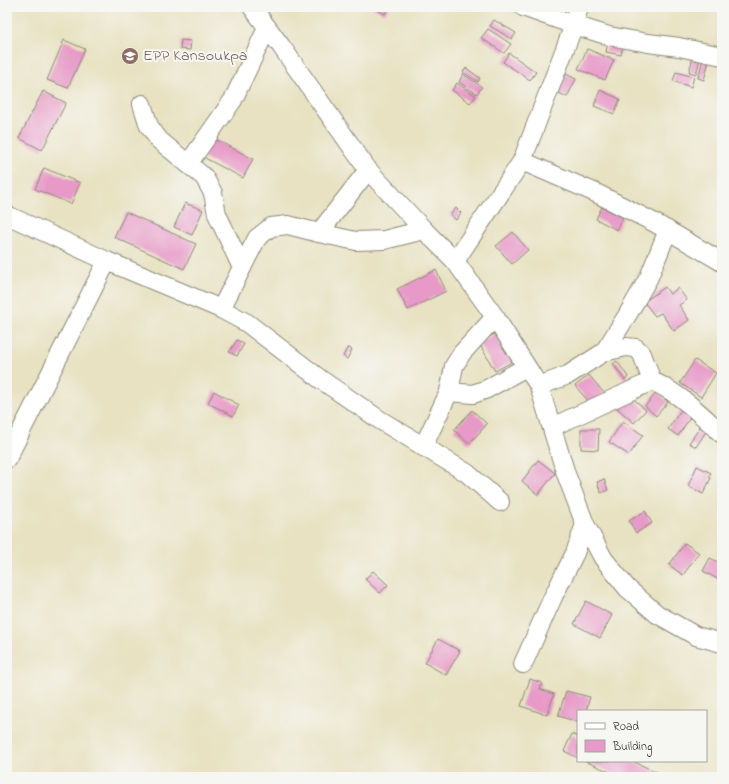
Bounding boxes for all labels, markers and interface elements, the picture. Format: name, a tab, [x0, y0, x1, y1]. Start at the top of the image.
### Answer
place label: EPP Kansoukpa	[143, 44, 248, 68]
school or university icon: EPP Kansoukpa	[120, 46, 140, 66]
legend	[577, 710, 707, 762]
text: Road	[613, 718, 639, 736]
text: Building	[612, 738, 652, 757]

